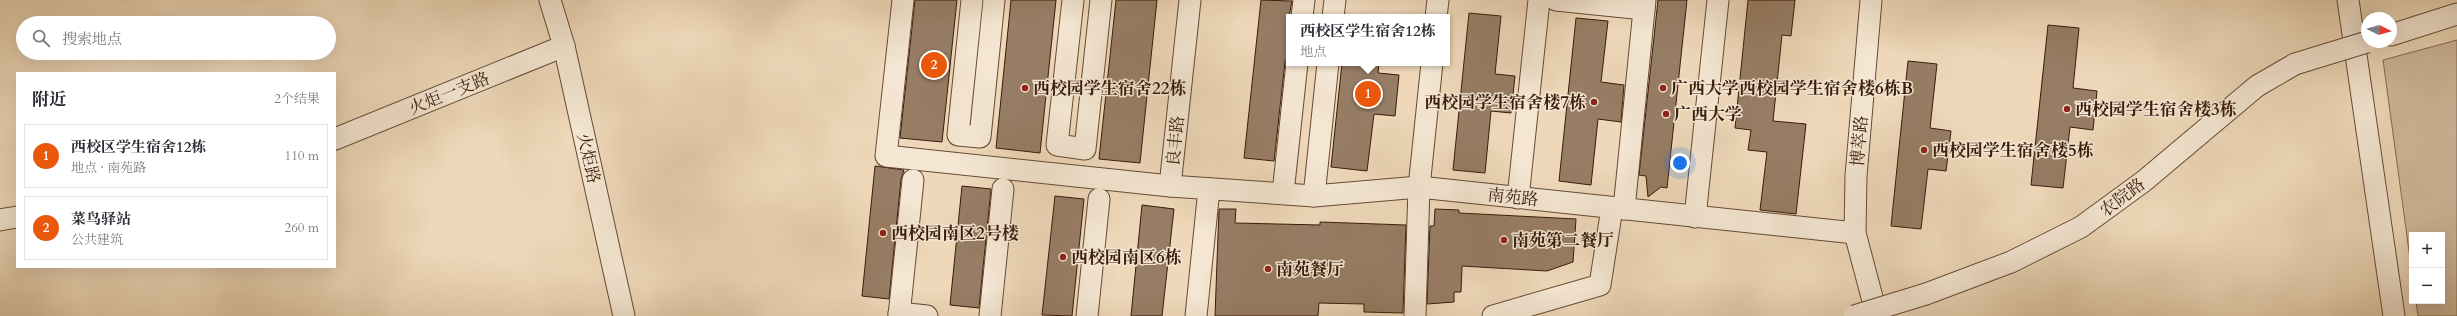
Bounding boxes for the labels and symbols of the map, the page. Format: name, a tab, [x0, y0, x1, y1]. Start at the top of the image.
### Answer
north arrow	[2361, 12, 2397, 48]
pin: 2	[921, 50, 947, 80]
street label: 火炬一支路	[405, 67, 493, 120]
place label: 西校园学生宿舍22栋	[1033, 77, 1186, 100]
place label: 广西大学西校园学生宿舍楼6栋B	[1671, 77, 1913, 100]
pin: 1	[1355, 79, 1381, 109]
marker: 西校园学生宿舍22栋	[1020, 83, 1030, 93]
marker: 广西大学西校园学生宿舍楼6栋B	[1658, 83, 1668, 93]
place label: 西校园学生宿舍楼7栋	[1424, 91, 1586, 114]
marker: 西校园学生宿舍楼7栋	[1589, 97, 1599, 107]
place label: 西校园学生宿舍楼3栋	[2075, 98, 2237, 121]
place label: 广西大学	[1674, 103, 1742, 126]
marker: 西校园学生宿舍楼3栋	[2062, 104, 2072, 114]
marker: 广西大学	[1661, 109, 1671, 119]
street label: 良丰路	[1161, 114, 1190, 168]
street label: 博萃路	[1846, 115, 1873, 167]
street label: 火炬路	[572, 131, 605, 186]
place label: 西校园学生宿舍楼5栋	[1932, 139, 2094, 162]
marker: 西校园学生宿舍楼5栋	[1919, 145, 1929, 155]
your location	[1670, 153, 1690, 173]
street label: 农院路	[2095, 173, 2150, 222]
street label: 南苑路	[1486, 183, 1540, 212]
place label: 西校园南区2号楼	[891, 222, 1019, 245]
marker: 西校园南区2号楼	[878, 228, 888, 238]
place label: 南苑第二餐厅	[1512, 229, 1614, 252]
marker: 南苑第二餐厅	[1499, 235, 1509, 245]
place label: 西校园南区6栋	[1071, 246, 1182, 269]
marker: 西校园南区6栋	[1058, 252, 1068, 262]
place label: 南苑餐厅	[1276, 258, 1344, 281]
marker: 南苑餐厅	[1263, 264, 1273, 274]

